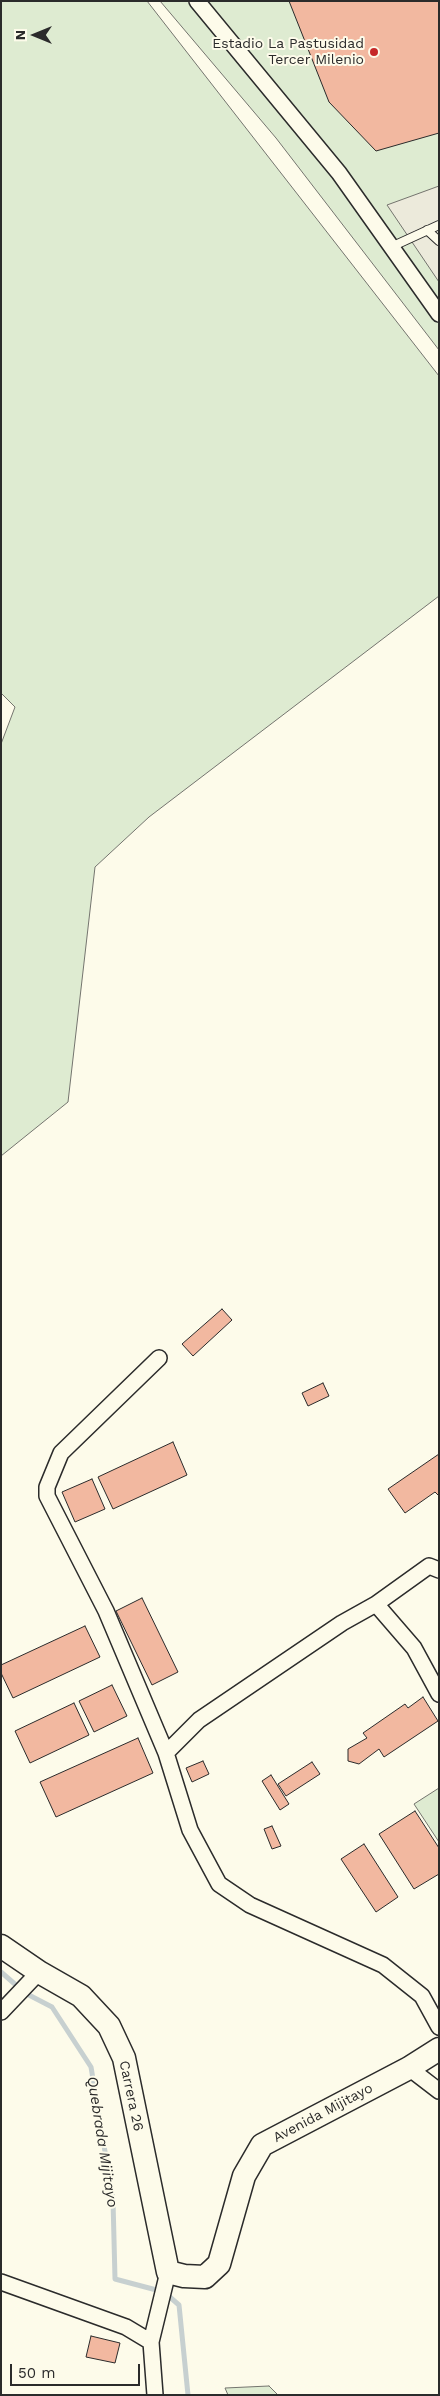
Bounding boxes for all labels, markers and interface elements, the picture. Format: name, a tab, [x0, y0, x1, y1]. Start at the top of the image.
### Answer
north arrow	[10, 10, 60, 60]
text: N	[12, 30, 28, 40]
place label: Estadio La Pastusidad Tercer Milenio	[212, 36, 364, 68]
marker: Estadio La Pastusidad Tercer Milenio	[368, 46, 380, 58]
street label: Carrera 26	[115, 2059, 147, 2133]
water label: Quebrada Mijitayo	[83, 2075, 121, 2209]
street label: Avenida Mijitayo	[270, 2080, 376, 2146]
scale bar	[12, 2354, 142, 2386]
text: 50 m	[18, 2364, 55, 2382]

